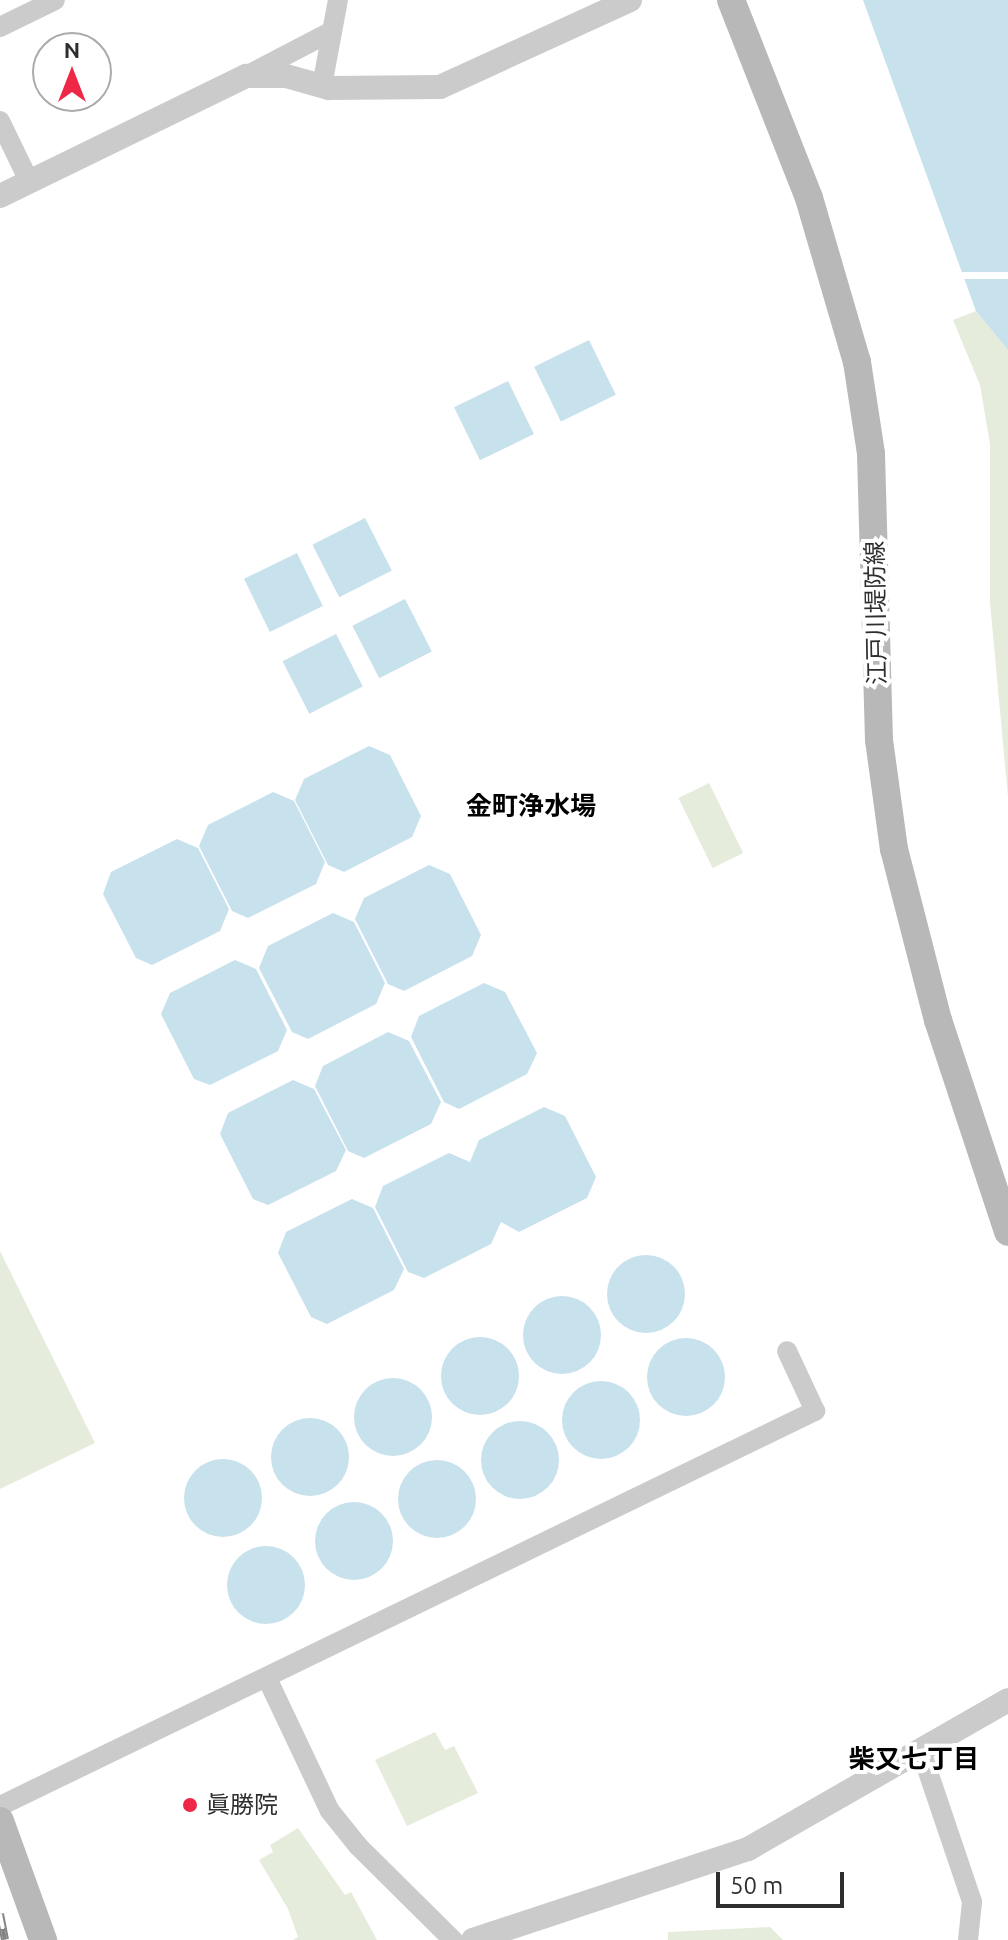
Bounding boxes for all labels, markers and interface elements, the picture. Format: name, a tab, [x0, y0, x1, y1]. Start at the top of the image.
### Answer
north arrow	[32, 32, 112, 112]
text: N	[64, 37, 80, 62]
street label: 江戸川堤防線	[860, 541, 892, 685]
district label: 金町浄水場	[466, 790, 596, 822]
district label: 柴又七丁目	[849, 1743, 979, 1775]
place label: 眞勝院	[206, 1791, 278, 1819]
marker: 眞勝院	[181, 1796, 199, 1814]
scale bar	[720, 1856, 848, 1906]
text: 50 m	[730, 1872, 783, 1899]

